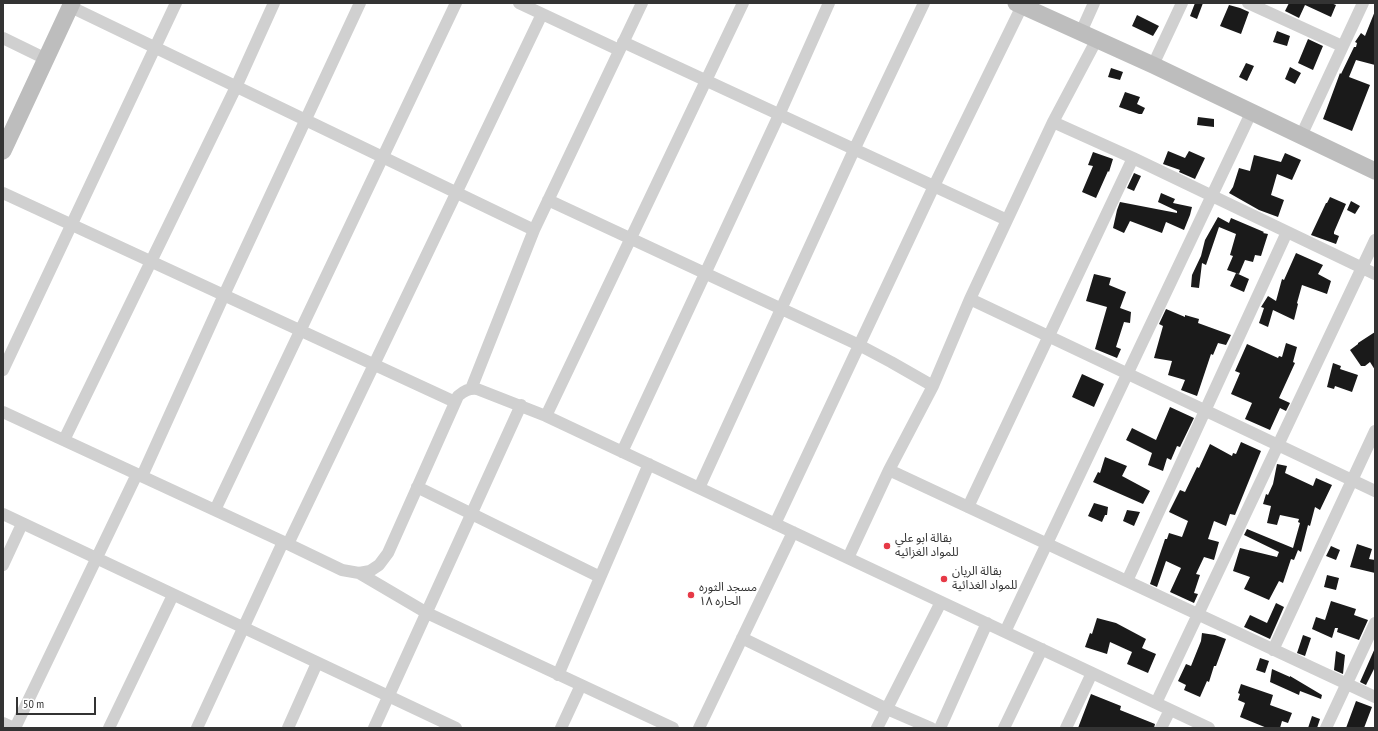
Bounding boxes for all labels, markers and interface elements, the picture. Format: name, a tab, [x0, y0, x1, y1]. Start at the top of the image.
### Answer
place label: بقالة ابو علي للمواد الغزائيه	[895, 532, 959, 560]
marker: بقالة ابو علي للمواد الغزائيه	[882, 541, 892, 551]
place label: بقالة الريان للمواد الغذائية	[952, 565, 1017, 593]
marker: بقالة الريان للمواد الغذائية	[939, 574, 949, 584]
place label: مسجد الثوره الحاره ١٨	[699, 581, 757, 609]
marker: مسجد الثوره الحاره ١٨	[686, 590, 696, 600]
scale bar	[18, 689, 98, 715]
text: 50 m	[23, 696, 44, 711]

